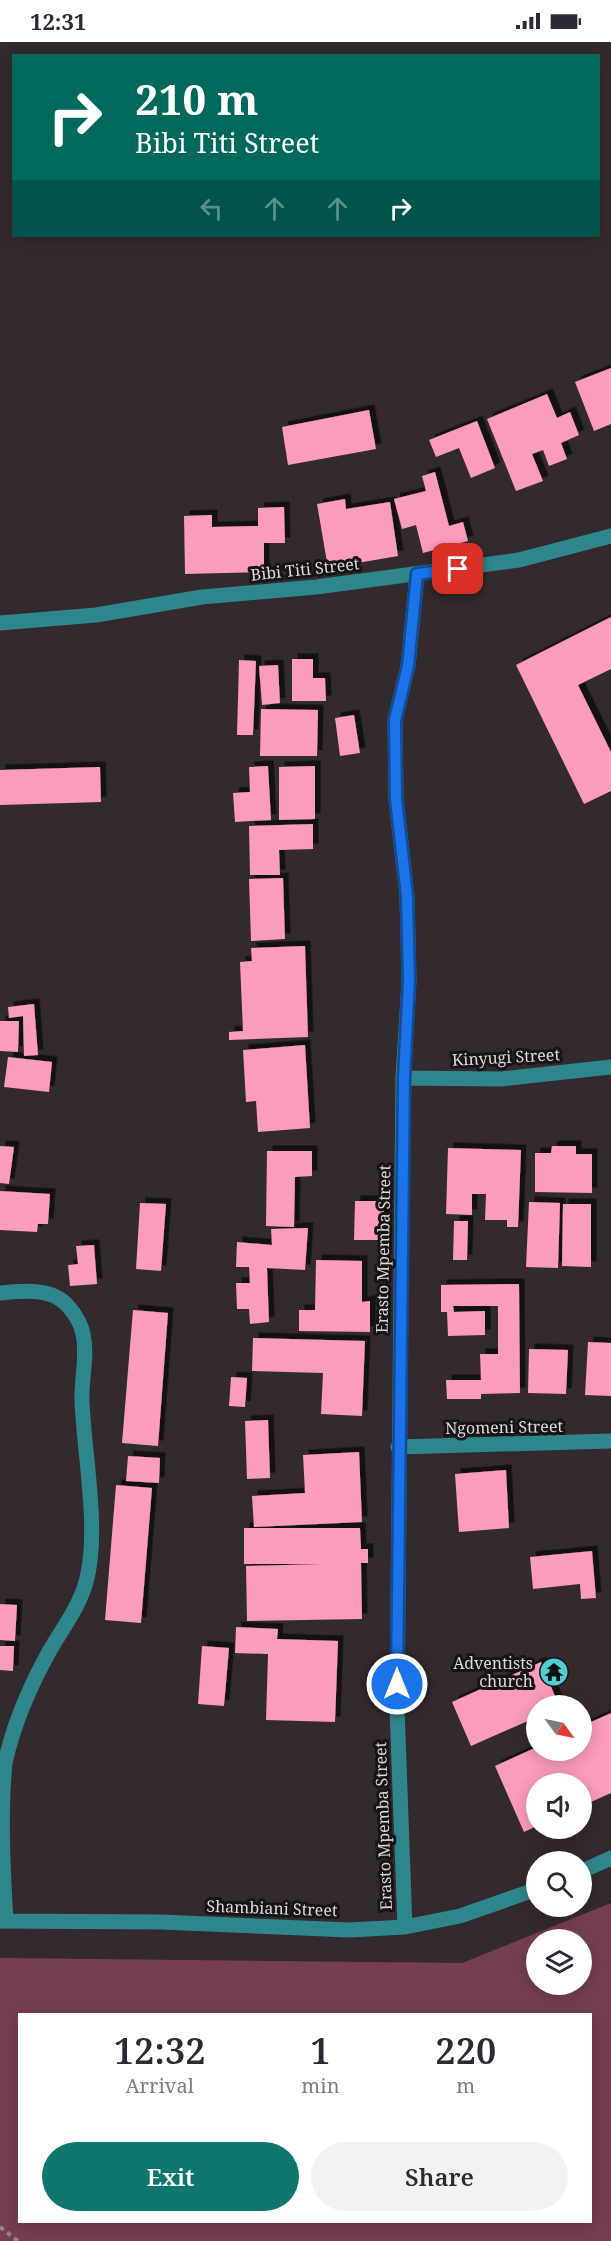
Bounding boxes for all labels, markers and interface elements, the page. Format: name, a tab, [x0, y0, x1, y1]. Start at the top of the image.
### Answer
text: 12:31	[30, 6, 86, 36]
text: 210 m	[135, 70, 259, 127]
icon: right	[36, 78, 114, 156]
text: Bibi Titi Street	[135, 124, 319, 161]
icon: left	[195, 192, 228, 225]
icon: ahead	[258, 192, 291, 225]
icon: ahead	[321, 192, 354, 225]
icon: right	[384, 192, 417, 225]
pin	[432, 543, 483, 594]
street label: Bibi Titi Street	[250, 552, 361, 586]
icon: arrive	[441, 552, 474, 585]
street label: Kinyugi Street	[451, 1043, 561, 1071]
street label: Erasto Mpemba Street	[371, 1164, 395, 1333]
street label: Ngomeni Street	[445, 1415, 564, 1439]
position arrow	[365, 1652, 429, 1716]
place label: Adventists church	[453, 1652, 533, 1692]
temple icon: Adventists church	[538, 1656, 570, 1688]
north arrow	[526, 1695, 592, 1761]
map controls	[526, 1695, 592, 1995]
street label: Erasto Mpemba Street	[369, 1741, 397, 1911]
button: sound	[526, 1773, 592, 1839]
button: search	[526, 1851, 592, 1917]
street label: Shambiani Street	[206, 1895, 338, 1921]
button: layers	[526, 1929, 592, 1995]
text: 12:32	[114, 2026, 206, 2075]
text: 1	[310, 2026, 331, 2075]
text: 220	[435, 2026, 496, 2075]
text: Arrival	[125, 2072, 194, 2099]
text: min	[301, 2072, 340, 2099]
text: m	[456, 2072, 475, 2099]
button: Exit	[42, 2142, 299, 2211]
button: Share	[311, 2142, 568, 2211]

